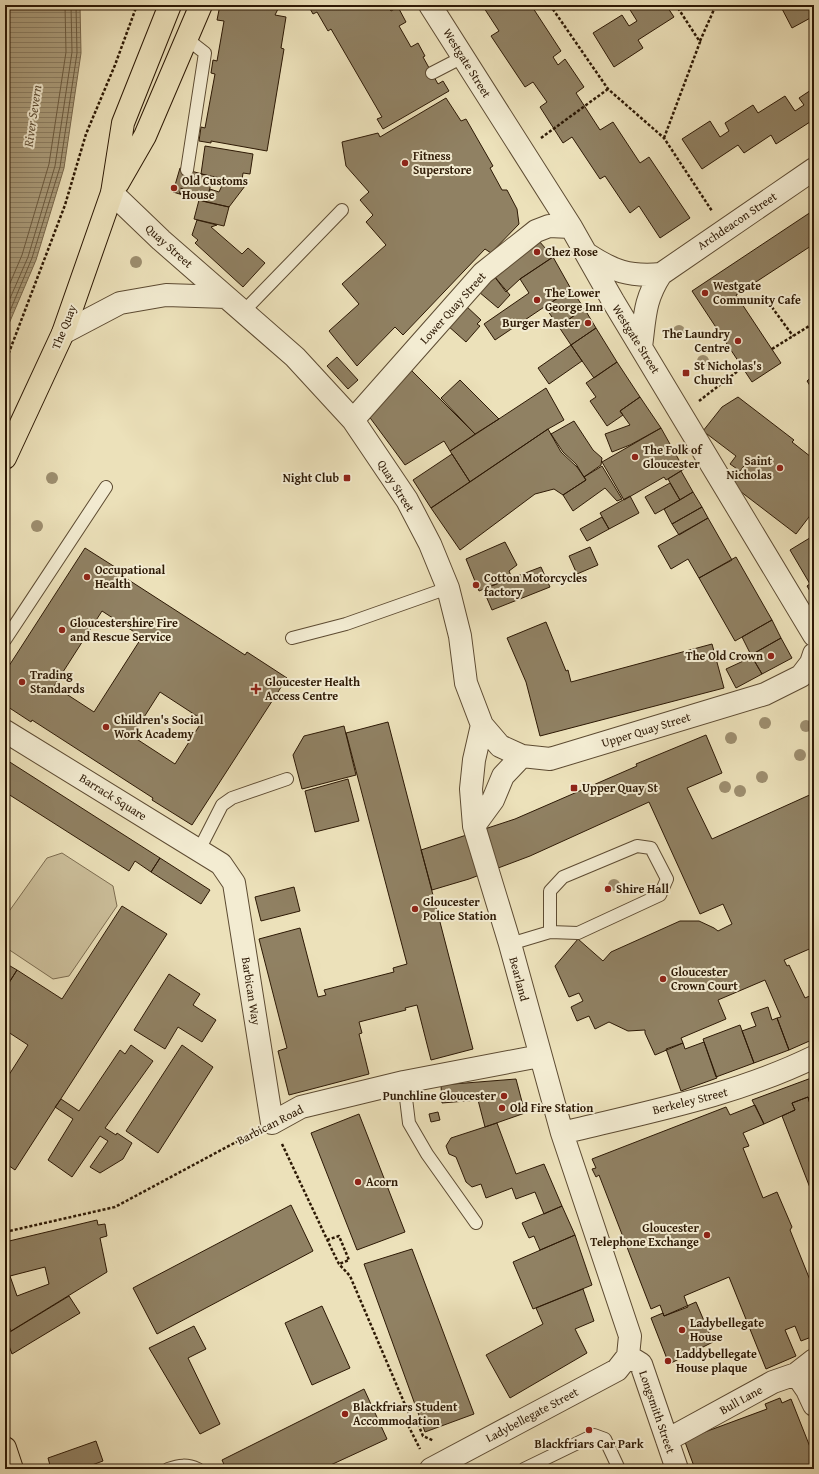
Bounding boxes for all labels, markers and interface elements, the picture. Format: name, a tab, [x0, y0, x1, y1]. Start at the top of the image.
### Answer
street label: Westgate Street	[439, 25, 496, 101]
water label: River Severn	[19, 83, 46, 149]
place label: Fitness Superstore	[413, 147, 472, 178]
marker: Fitness Superstore	[400, 158, 410, 168]
place label: Old Customs House	[182, 172, 248, 203]
marker: Old Customs House	[169, 183, 179, 193]
street label: Archdeacon Street	[693, 187, 781, 254]
street label: Quay Street	[142, 220, 197, 272]
place label: Chez Rose	[545, 243, 598, 260]
marker: Chez Rose	[532, 247, 542, 257]
street label: Lower Quay Street	[416, 267, 490, 347]
place label: Westgate Community Cafe	[713, 277, 801, 308]
place label: The Lower George Inn	[545, 284, 603, 315]
marker: Westgate Community Cafe	[700, 288, 710, 298]
marker: The Lower George Inn	[532, 295, 542, 305]
street label: Westgate Street	[608, 301, 665, 377]
street label: The Quay	[47, 302, 80, 352]
place label: Burger Master	[502, 314, 580, 331]
marker: Burger Master	[583, 318, 593, 328]
place label: The Laundry Centre	[662, 325, 731, 356]
marker: The Laundry Centre	[733, 336, 743, 346]
place label: St Nicholas's Church	[694, 357, 762, 388]
marker: St Nicholas's Church	[681, 368, 691, 378]
place label: The Folk of Gloucester	[643, 441, 703, 472]
marker: The Folk of Gloucester	[630, 452, 640, 462]
place label: Saint Nicholas	[726, 452, 772, 483]
street label: Quay Street	[374, 456, 420, 516]
marker: Saint Nicholas	[775, 463, 785, 473]
place label: Night Club	[283, 469, 339, 486]
marker: Night Club	[342, 473, 352, 483]
place label: Occupational Health	[95, 561, 165, 592]
place label: Cotton Motorcycles factory	[484, 569, 587, 600]
marker: Occupational Health	[82, 572, 92, 582]
marker: Cotton Motorcycles factory	[471, 580, 481, 590]
place label: Gloucestershire Fire and Rescue Service	[70, 614, 178, 645]
marker: Gloucestershire Fire and Rescue Service	[57, 625, 67, 635]
place label: The Old Crown	[685, 647, 763, 664]
marker: The Old Crown	[766, 651, 776, 661]
place label: Trading Standards	[30, 666, 85, 697]
place label: Gloucester Health Access Centre	[265, 673, 360, 704]
marker: Trading Standards	[17, 677, 27, 687]
marker: Gloucester Health Access Centre	[250, 683, 262, 695]
street label: Upper Quay Street	[599, 708, 693, 751]
place label: Children's Social Work Academy	[114, 711, 204, 742]
marker: Children's Social Work Academy	[101, 722, 111, 732]
street label: Barrack Square	[76, 769, 151, 824]
place label: Upper Quay St	[582, 779, 658, 796]
marker: Upper Quay St	[569, 783, 579, 793]
place label: Shire Hall	[616, 880, 669, 897]
marker: Shire Hall	[603, 884, 613, 894]
place label: Gloucester Police Station	[423, 893, 497, 924]
marker: Gloucester Police Station	[410, 904, 420, 914]
street label: Bearland	[505, 955, 534, 1003]
street label: Barbican Way	[238, 956, 265, 1026]
place label: Gloucester Crown Court	[671, 963, 738, 994]
marker: Gloucester Crown Court	[658, 974, 668, 984]
street label: Berkeley Street	[651, 1083, 730, 1118]
place label: Punchline Gloucester	[383, 1087, 496, 1104]
marker: Punchline Gloucester	[499, 1091, 509, 1101]
place label: Old Fire Station	[510, 1099, 593, 1116]
street label: Barbican Road	[234, 1100, 306, 1149]
marker: Old Fire Station	[497, 1103, 507, 1113]
place label: Acorn	[366, 1173, 398, 1190]
marker: Acorn	[353, 1177, 363, 1187]
place label: Gloucester Telephone Exchange	[590, 1219, 699, 1250]
marker: Gloucester Telephone Exchange	[702, 1230, 712, 1240]
place label: Ladybellegate House	[690, 1314, 764, 1345]
marker: Ladybellegate House	[677, 1325, 687, 1335]
place label: Laddybellegate House plaque	[676, 1345, 757, 1376]
marker: Laddybellegate House plaque	[663, 1356, 673, 1366]
street label: Longsmith Street	[635, 1368, 680, 1456]
street label: Bull Lane	[716, 1381, 766, 1418]
street label: Ladybellegate Street	[482, 1383, 582, 1446]
place label: Blackfriars Student Accommodation	[353, 1398, 458, 1429]
marker: Blackfriars Student Accommodation	[340, 1409, 350, 1419]
marker: Blackfriars Car Park	[584, 1425, 594, 1435]
place label: Blackfriars Car Park	[535, 1435, 644, 1452]

